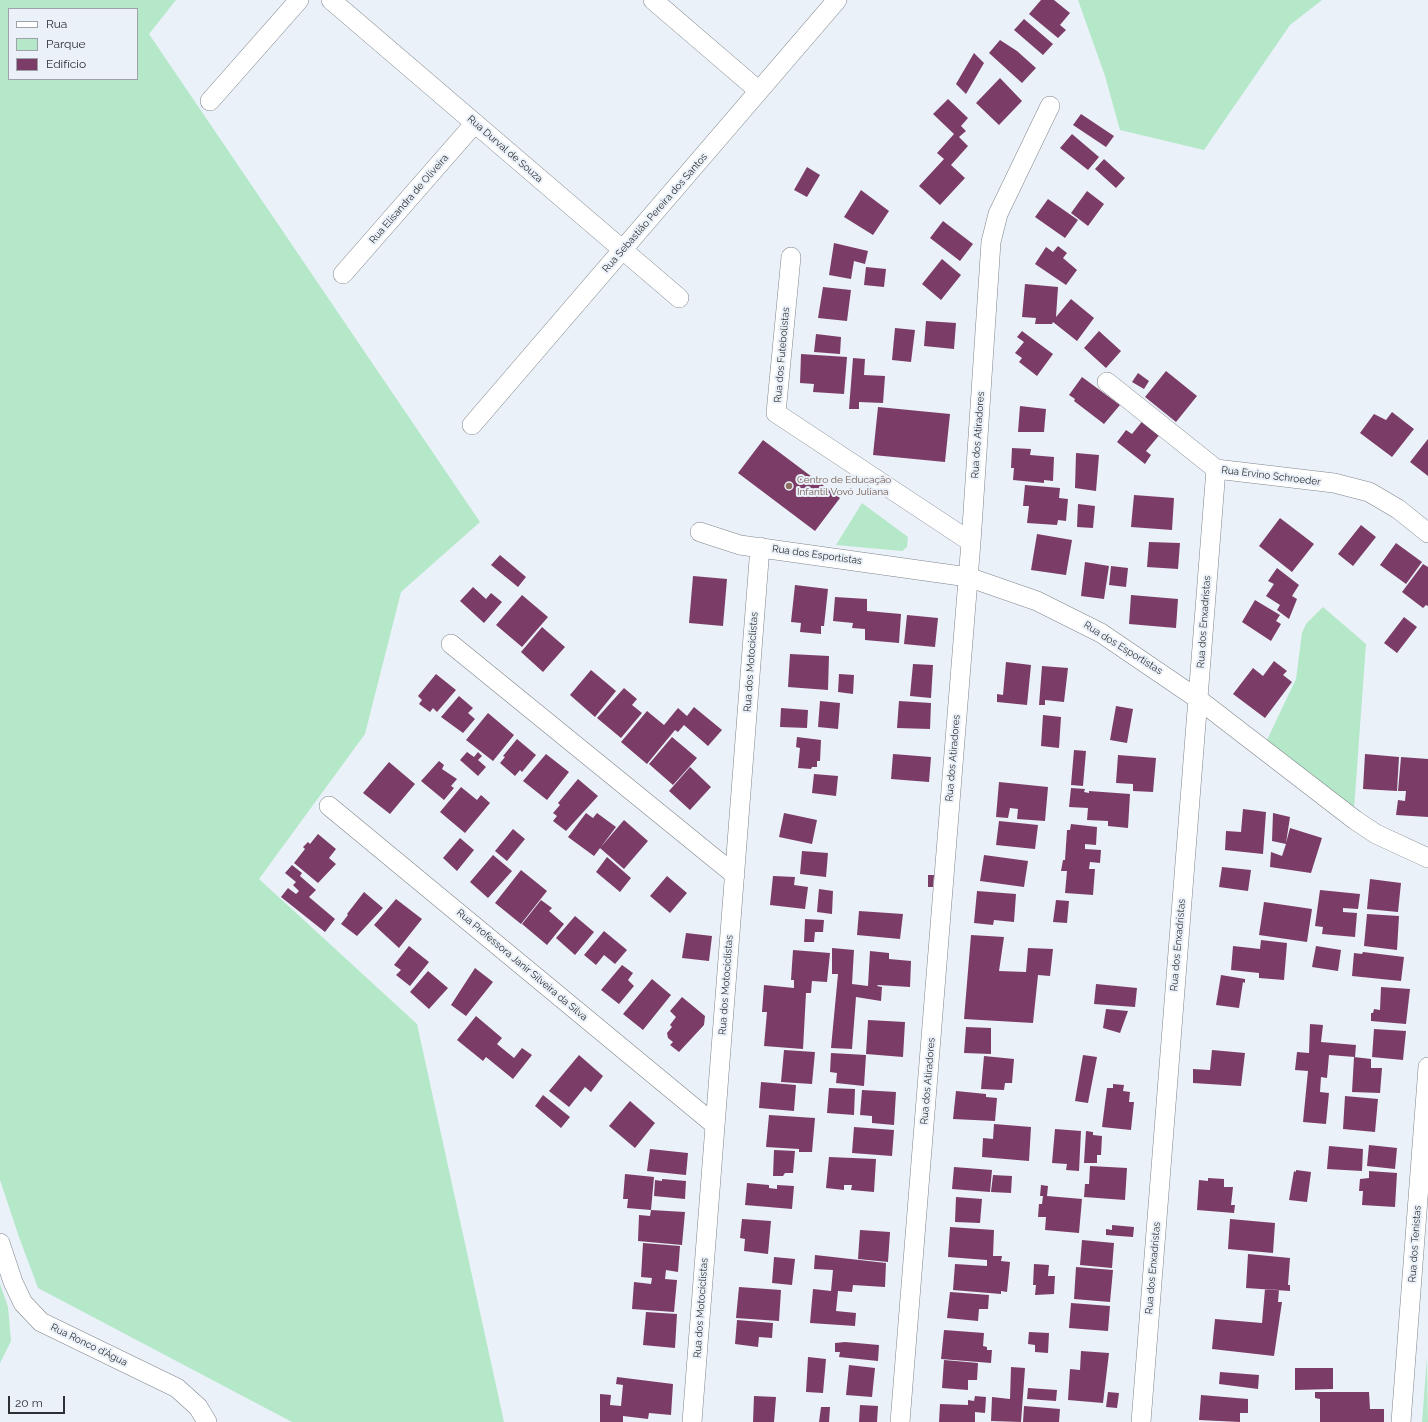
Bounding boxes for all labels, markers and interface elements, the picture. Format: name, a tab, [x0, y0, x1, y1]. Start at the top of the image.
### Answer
legend	[8, 8, 138, 80]
text: Rua	[46, 17, 67, 31]
text: Parque	[46, 37, 86, 51]
text: Edifício	[46, 57, 86, 71]
street label: Rua Durval de Souza	[465, 113, 545, 185]
street label: Rua Sebastião Pereira dos Santos	[600, 151, 710, 275]
street label: Rua Elisandra de Oliveira	[367, 152, 451, 246]
street label: Rua dos Futebolistas	[772, 307, 792, 403]
street label: Rua dos Atiradores	[969, 391, 987, 479]
street label: Rua Ervino Schroeder	[1221, 464, 1321, 488]
place label: Centro de Educação Infantil Vovó Juliana	[797, 474, 891, 498]
marker: Centro de Educação Infantil Vovó Juliana	[784, 481, 794, 491]
street label: Rua dos Esportistas	[771, 543, 863, 567]
street label: Rua dos Enxadristas	[1195, 575, 1213, 669]
street label: Rua dos Motociclistas	[742, 612, 760, 712]
street label: Rua dos Esportistas	[1081, 619, 1165, 677]
street label: Rua dos Atiradores	[943, 714, 963, 802]
street label: Rua dos Enxadristas	[1168, 898, 1188, 992]
street label: Rua Professora Janir Silveira da Silva	[454, 907, 590, 1023]
street label: Rua dos Motociclistas	[717, 935, 735, 1035]
street label: Rua dos Atiradores	[918, 1037, 938, 1125]
street label: Rua dos Tenistas	[1406, 1205, 1424, 1283]
street label: Rua dos Enxadristas	[1143, 1221, 1163, 1315]
street label: Rua dos Motociclistas	[692, 1258, 710, 1358]
street label: Rua Ronco d’Água	[49, 1321, 129, 1369]
scale bar	[10, 1388, 67, 1414]
text: 20 m	[15, 1396, 43, 1410]

